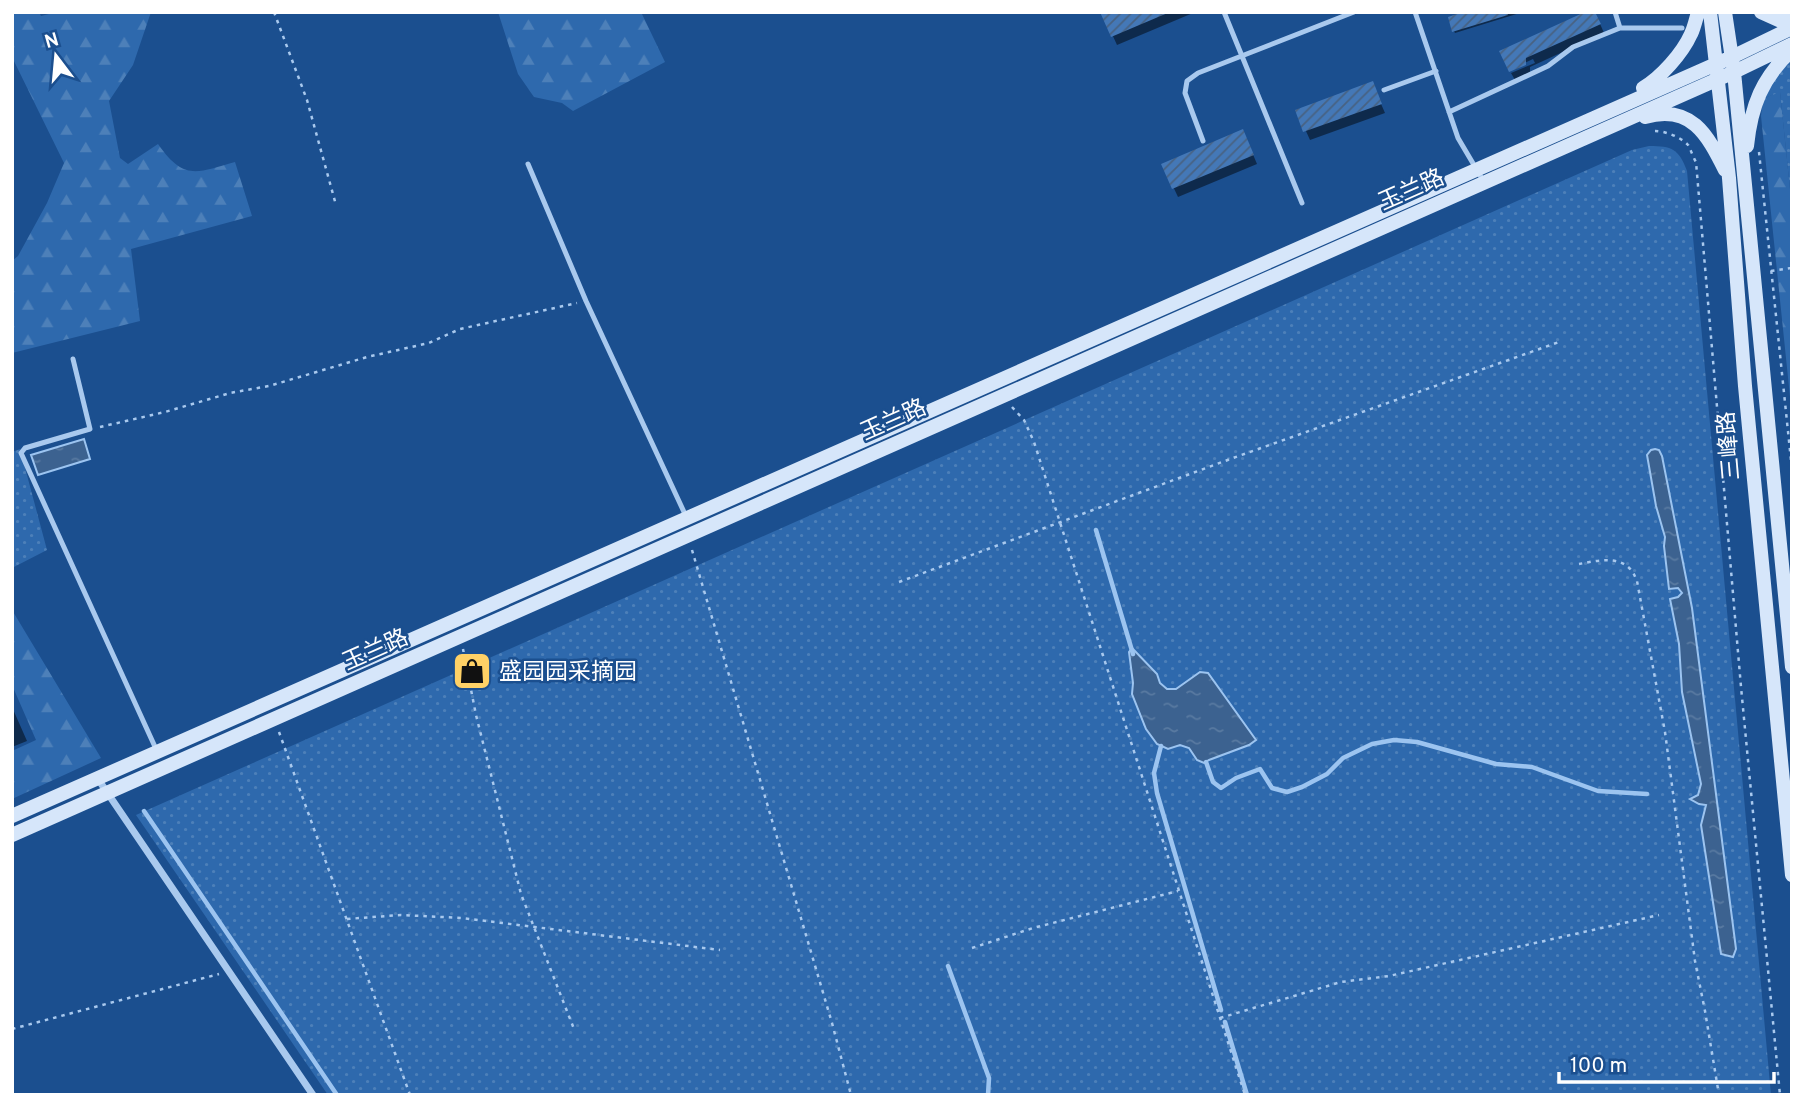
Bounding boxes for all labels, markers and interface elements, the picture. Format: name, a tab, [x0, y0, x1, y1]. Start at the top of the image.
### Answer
north arrow	[21, 21, 91, 91]
text: N	[42, 28, 62, 55]
street label: 玉兰路	[1375, 164, 1449, 219]
street label: 玉兰路	[857, 394, 931, 449]
street label: 三峰路	[1713, 410, 1748, 481]
street label: 玉兰路	[339, 624, 413, 679]
shop icon: 盛园园采摘园	[451, 650, 493, 692]
place label: 盛园园采摘园	[499, 659, 637, 688]
scale bar	[1559, 1040, 1774, 1084]
text: 100 m	[1570, 1053, 1627, 1080]

